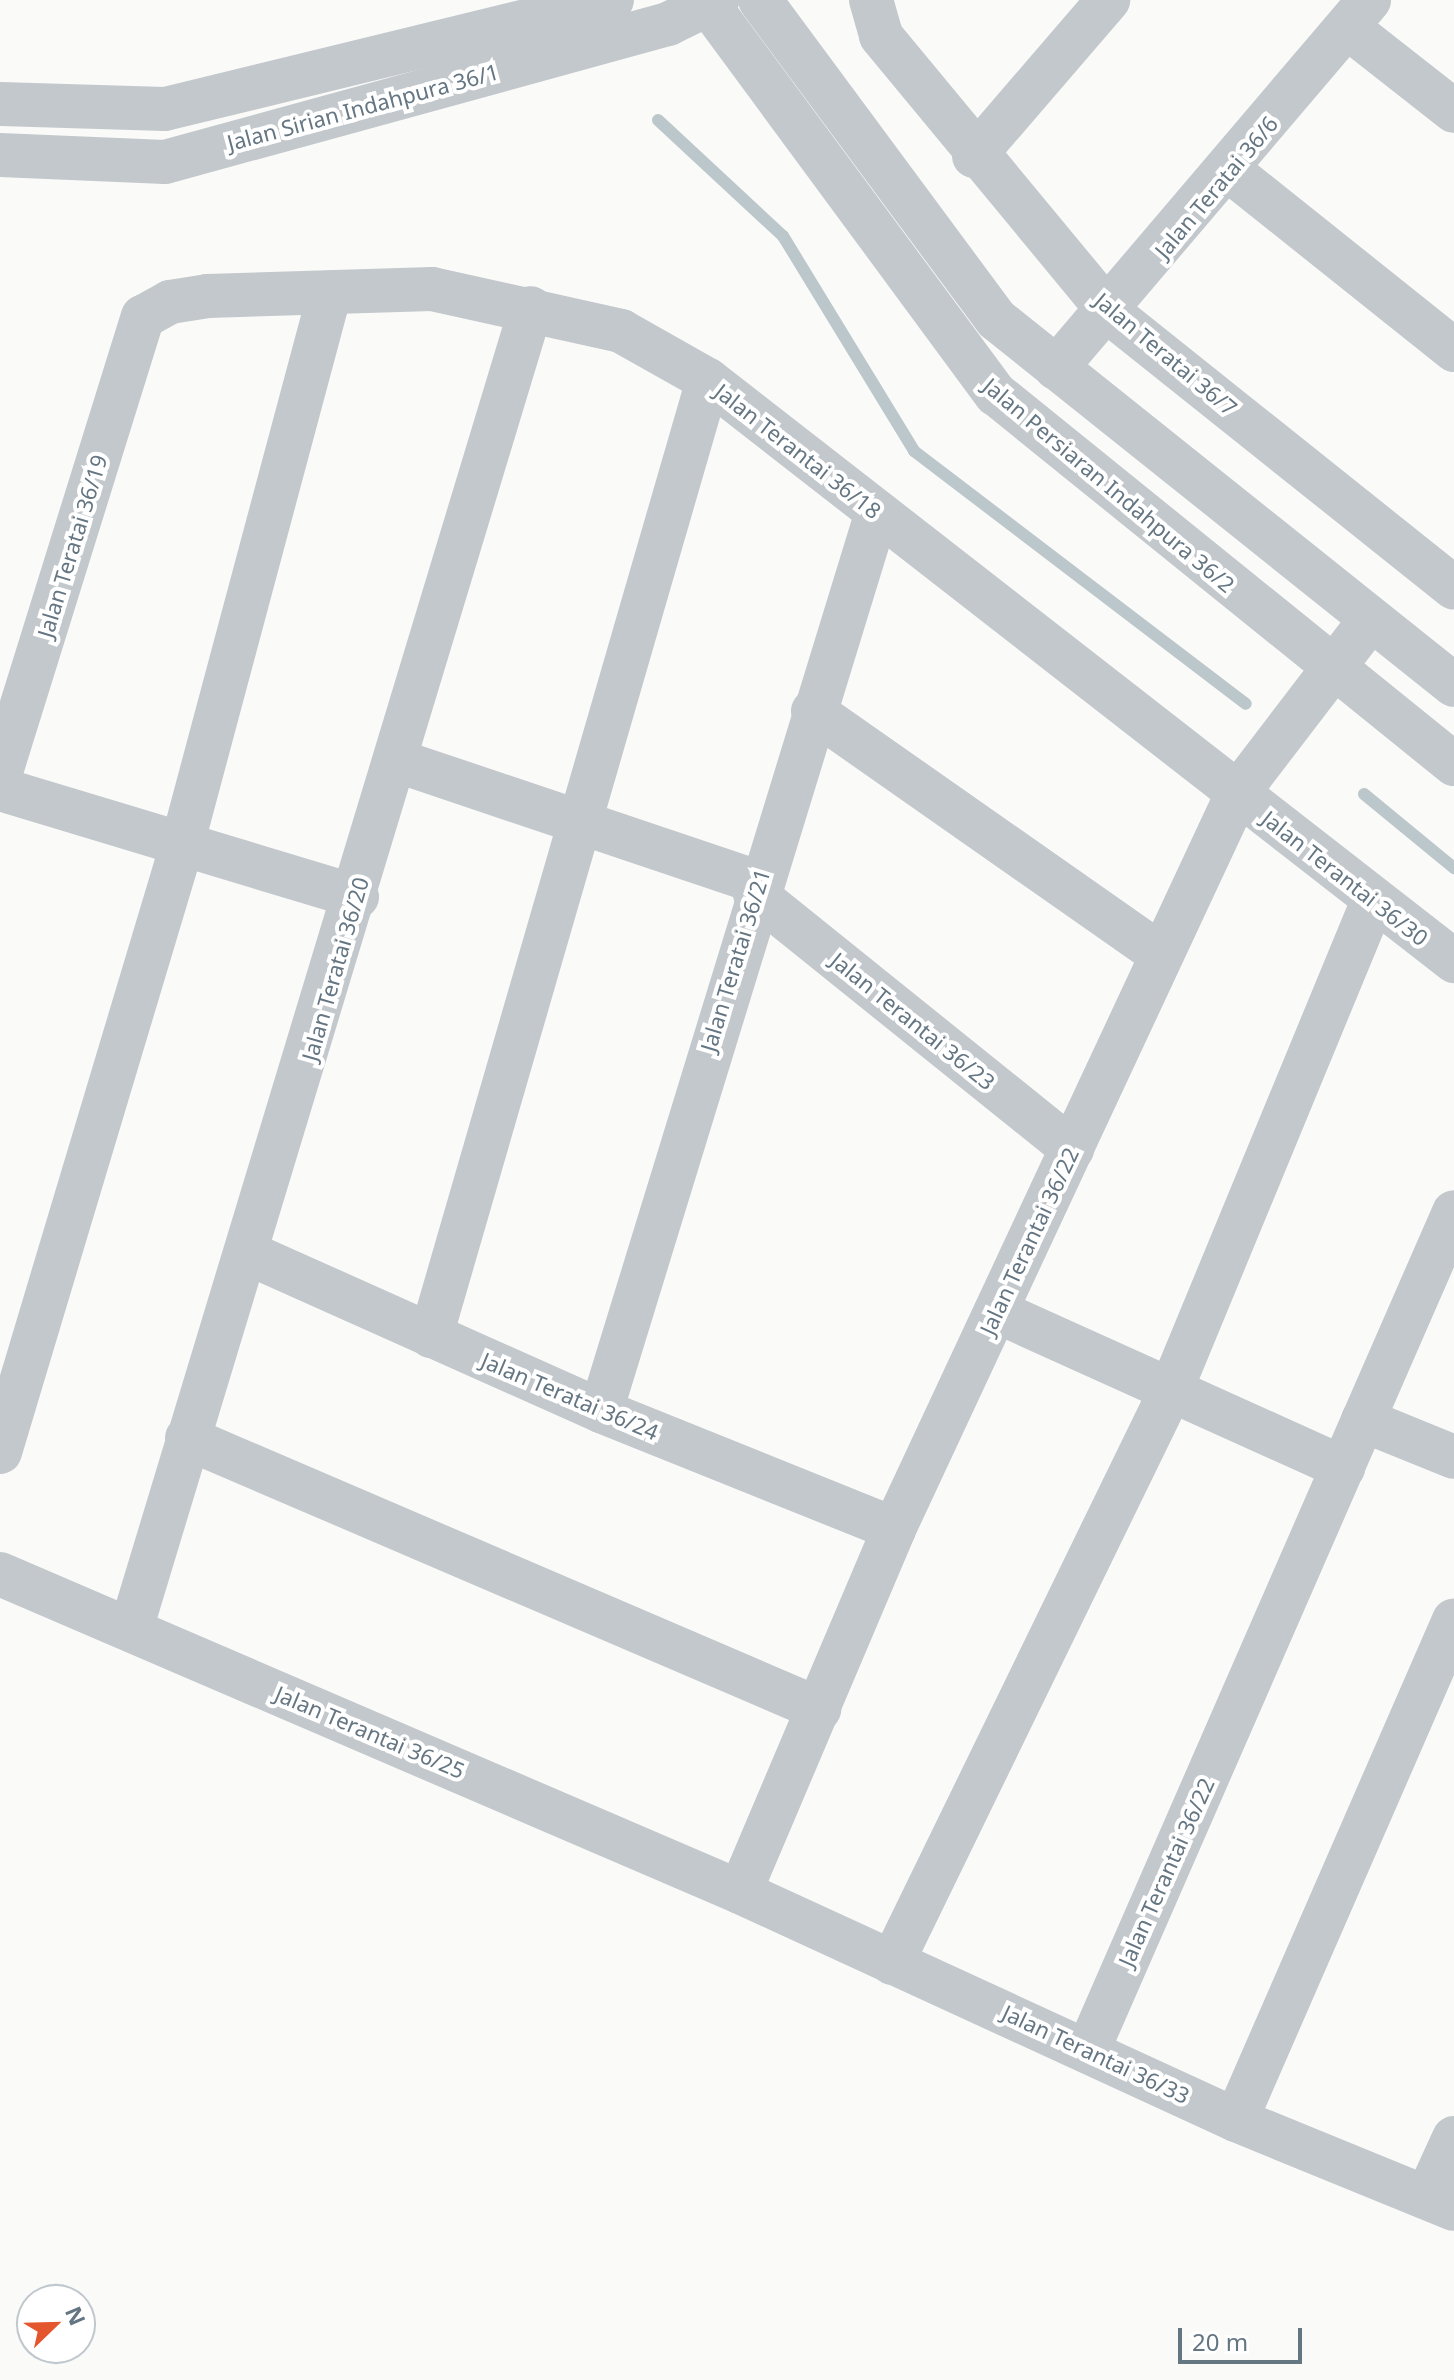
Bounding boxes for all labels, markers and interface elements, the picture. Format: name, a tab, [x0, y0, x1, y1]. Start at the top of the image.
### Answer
street label: Jalan Sirian Indahpura 36/1	[224, 58, 502, 156]
street label: Jalan Teratai 36/6	[1149, 111, 1283, 263]
street label: Jalan Teratai 36/7	[1090, 287, 1242, 421]
street label: Jalan Persiaran Indahpura 36/2	[978, 372, 1240, 598]
street label: Jalan Terantai 36/18	[710, 378, 886, 524]
street label: Jalan Teratai 36/19	[32, 451, 112, 641]
street label: Jalan Terantai 36/30	[1257, 805, 1433, 951]
street label: Jalan Teratai 36/21	[695, 865, 775, 1055]
street label: Jalan Teratai 36/20	[296, 874, 374, 1064]
street label: Jalan Terantai 36/23	[826, 947, 1000, 1095]
street label: Jalan Terantai 36/22	[974, 1143, 1084, 1339]
street label: Jalan Teratai 36/24	[477, 1347, 663, 1445]
street label: Jalan Terantai 36/25	[271, 1680, 469, 1784]
street label: Jalan Terantai 36/22	[1113, 1774, 1219, 1970]
street label: Jalan Terantai 36/33	[998, 1999, 1194, 2109]
north arrow	[16, 2284, 96, 2364]
text: N	[59, 2301, 94, 2329]
scale bar	[1182, 2312, 1306, 2362]
text: 20 m	[1192, 2325, 1248, 2358]

